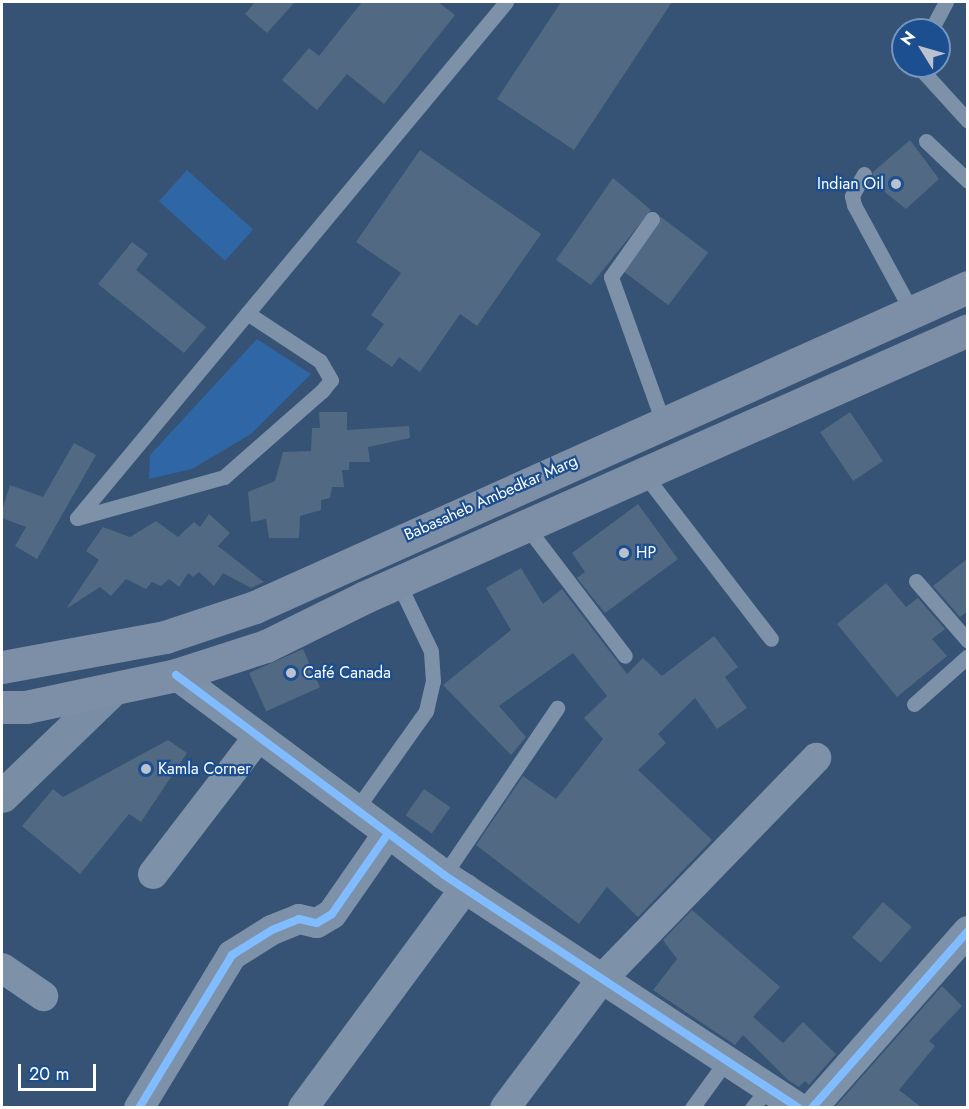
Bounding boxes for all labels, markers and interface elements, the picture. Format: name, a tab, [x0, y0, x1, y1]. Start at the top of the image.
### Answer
north arrow	[891, 18, 951, 78]
text: N	[895, 26, 921, 50]
place label: Indian Oil	[817, 174, 884, 194]
marker: Indian Oil	[889, 177, 903, 191]
street label: Babasaheb Ambedkar Marg	[401, 451, 581, 545]
place label: HP	[636, 543, 656, 563]
marker: HP	[617, 546, 631, 560]
place label: Café Canada	[303, 663, 391, 683]
marker: Café Canada	[284, 666, 298, 680]
place label: Kamla Corner	[158, 759, 251, 779]
marker: Kamla Corner	[139, 762, 153, 776]
scale bar	[21, 1052, 99, 1090]
text: 20 m	[29, 1061, 69, 1087]

